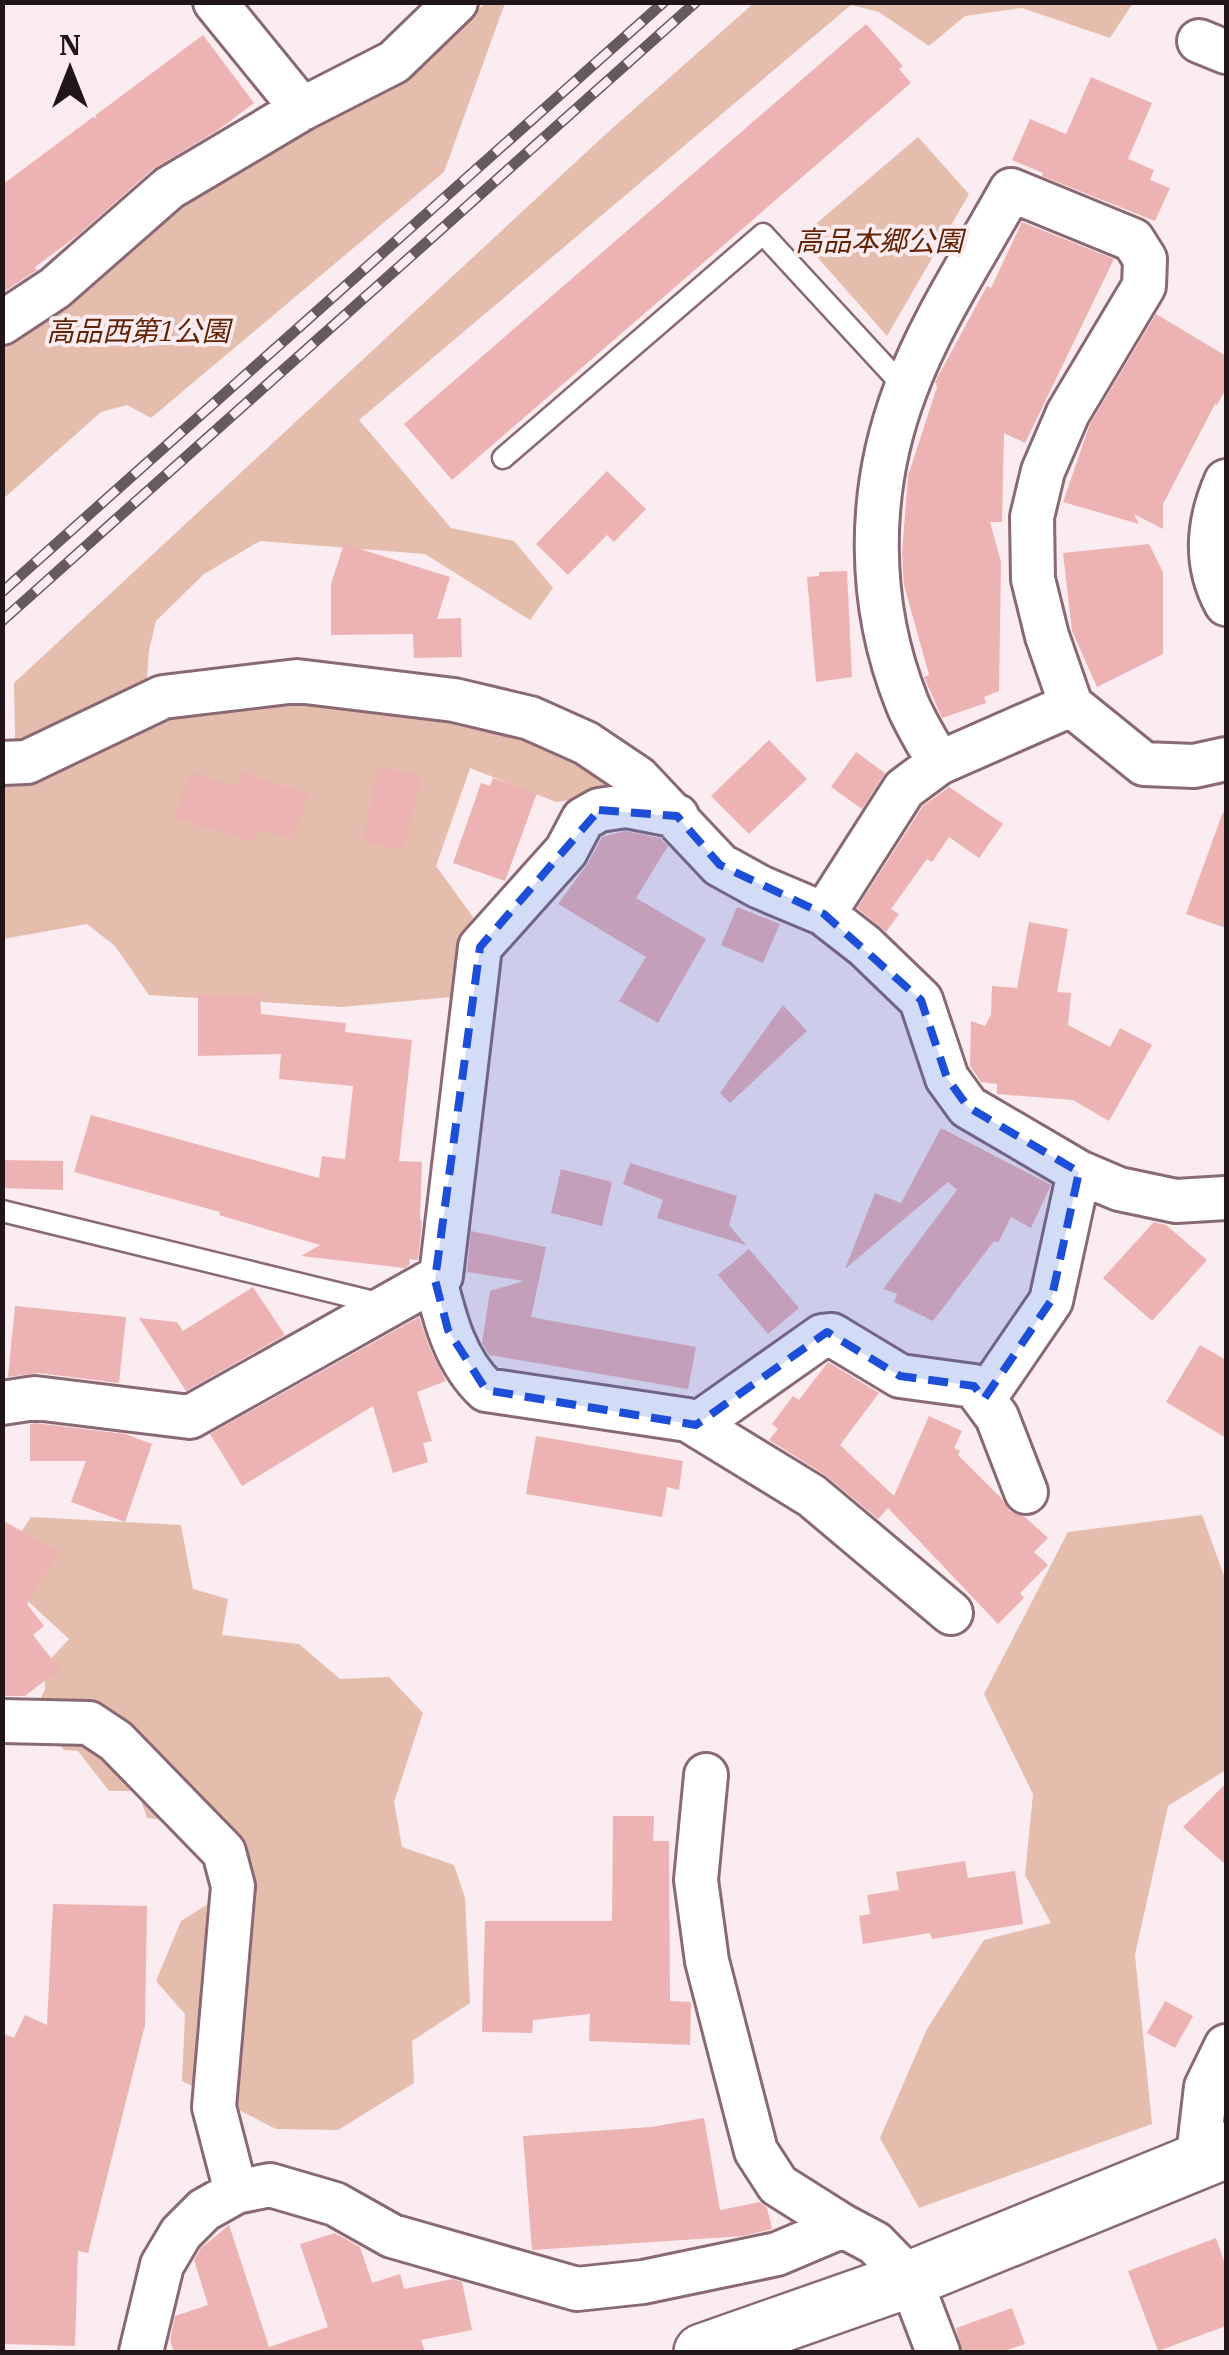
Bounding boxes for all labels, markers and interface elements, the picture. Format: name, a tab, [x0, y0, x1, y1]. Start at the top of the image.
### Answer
north arrow	[20, 20, 120, 120]
text: N	[59, 26, 81, 63]
park label: 高品本郷公園	[795, 222, 967, 259]
park label: 高品西第1公園	[46, 312, 234, 349]

